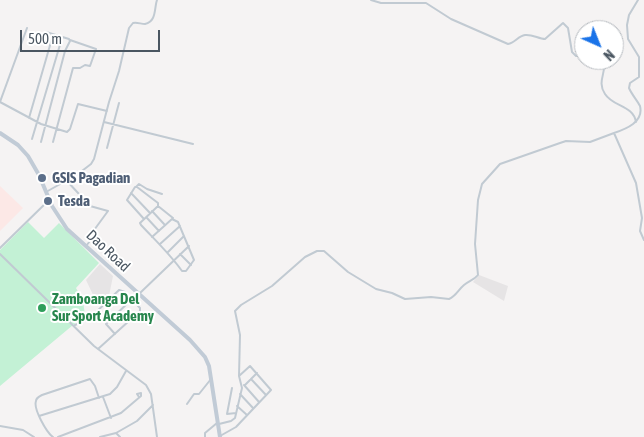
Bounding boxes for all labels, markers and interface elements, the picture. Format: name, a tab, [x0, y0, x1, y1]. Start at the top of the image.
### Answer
scale bar	[22, 20, 162, 52]
north arrow	[574, 20, 624, 70]
text: 500 m	[28, 30, 62, 47]
text: N	[600, 46, 617, 64]
place label: GSIS Pagadian	[52, 169, 130, 187]
marker: GSIS Pagadian	[36, 172, 48, 184]
place label: Tesda	[58, 192, 90, 210]
marker: Tesda	[42, 195, 54, 207]
street label: Dao Road	[82, 226, 134, 276]
place label: Zamboanga Del Sur Sport Academy	[52, 290, 154, 325]
marker: Zamboanga Del Sur Sport Academy	[36, 302, 48, 314]

